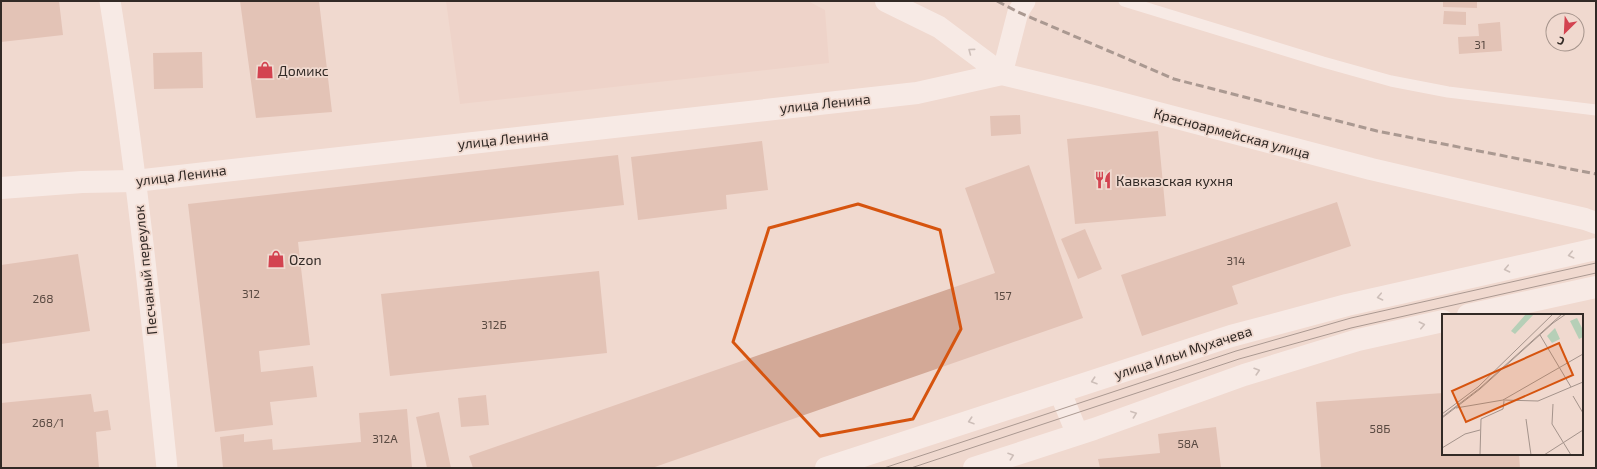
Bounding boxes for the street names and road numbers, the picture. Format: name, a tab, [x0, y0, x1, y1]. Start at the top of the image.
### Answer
street label: улица Ленина	[779, 90, 871, 116]
street label: Красноармейская улица	[1152, 104, 1312, 162]
street label: улица Ленина	[457, 126, 549, 152]
street label: улица Ленина	[135, 161, 227, 189]
street label: Песчаный переулок	[130, 204, 160, 336]
street label: улица Ильи Мухачева	[1112, 322, 1254, 382]

